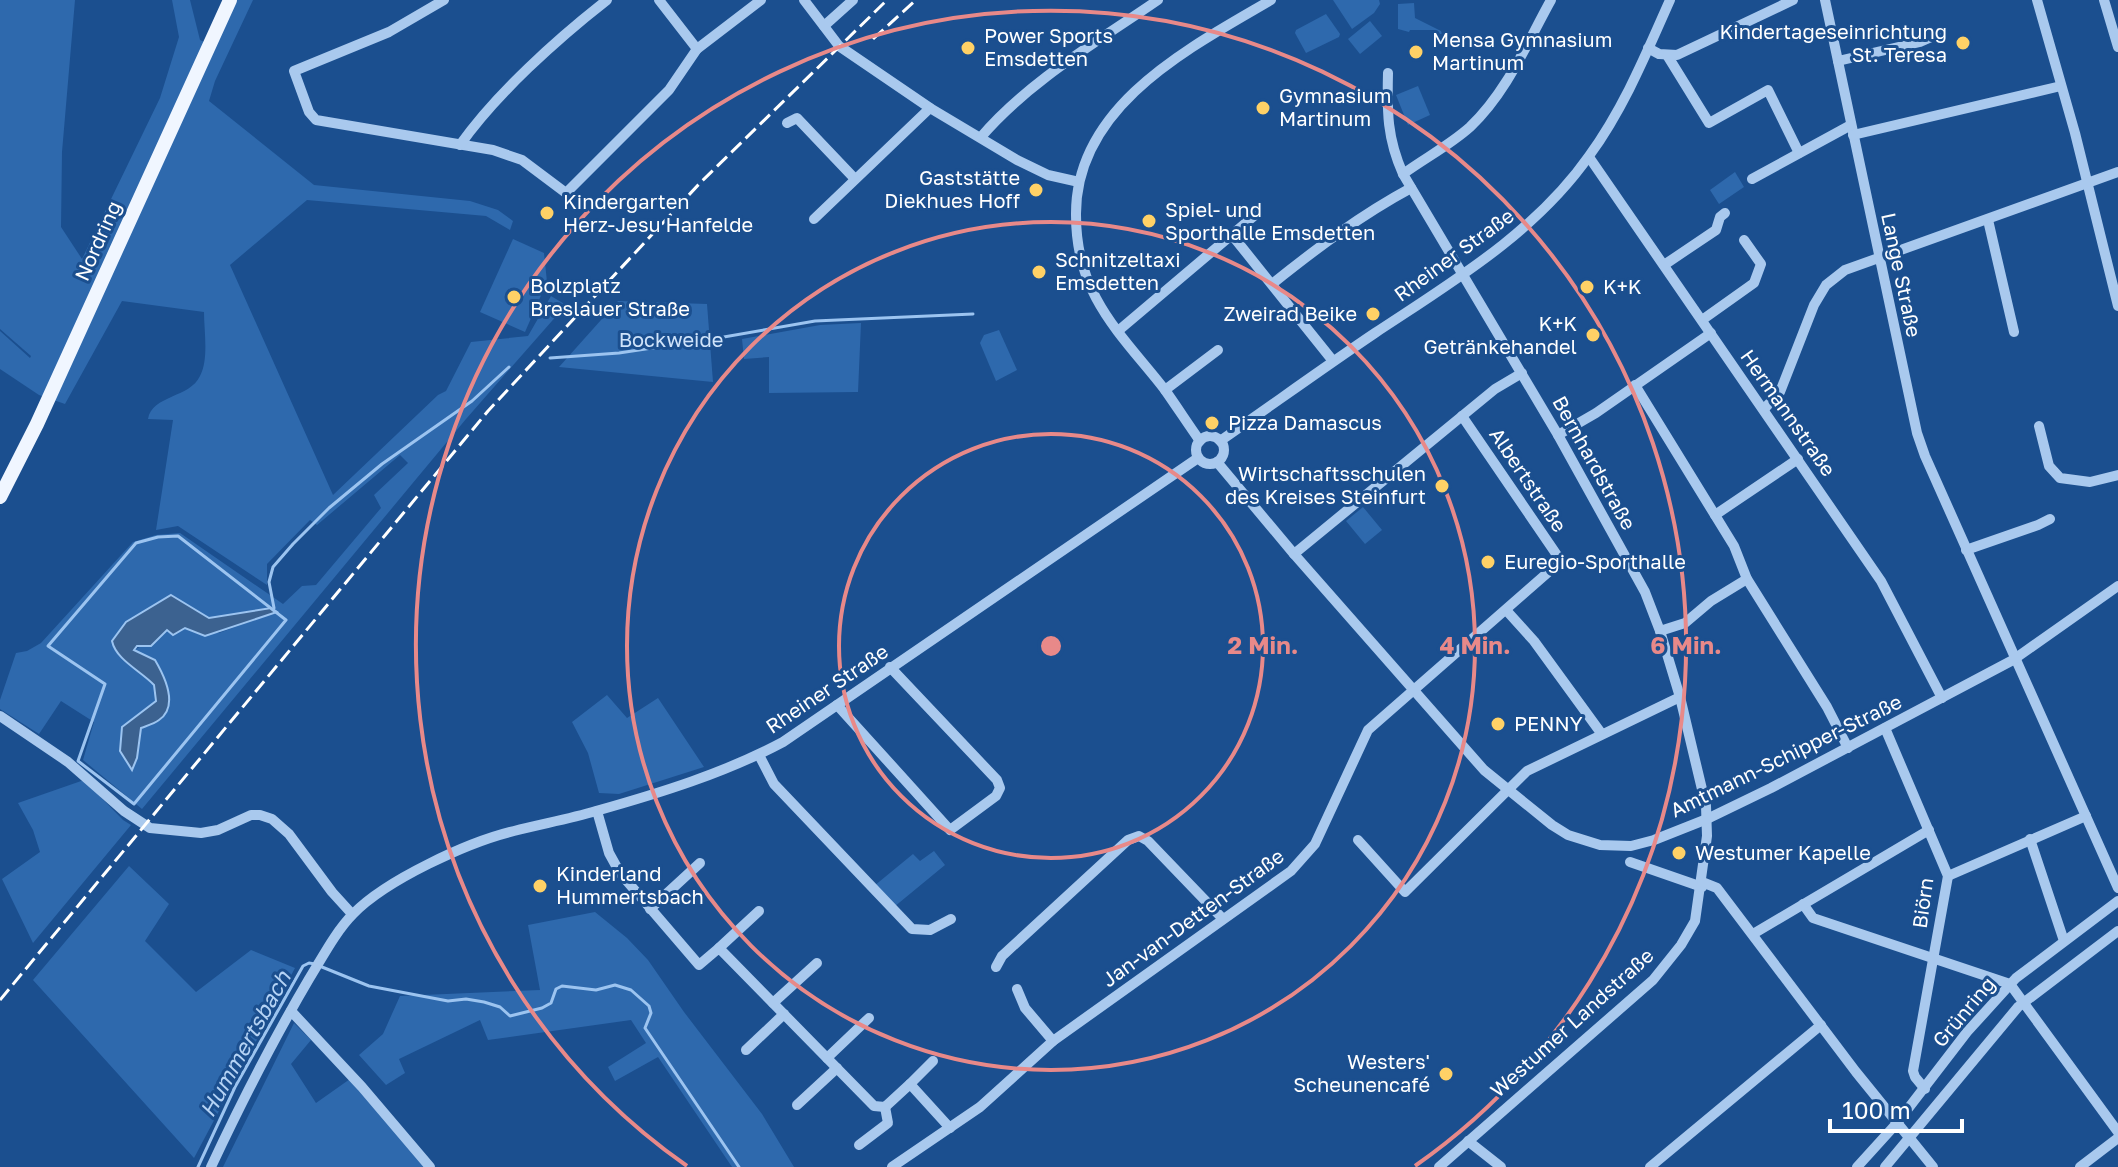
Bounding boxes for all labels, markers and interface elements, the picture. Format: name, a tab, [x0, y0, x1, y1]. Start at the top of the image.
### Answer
place label: Kindertageseinrichtung St. Teresa	[1720, 19, 1947, 66]
place label: Power Sports Emsdetten	[984, 23, 1113, 70]
place label: Mensa Gymnasium Martinum	[1432, 27, 1612, 74]
marker: Kindertageseinrichtung St. Teresa	[1954, 34, 1972, 52]
marker: Power Sports Emsdetten	[959, 39, 977, 57]
marker: Mensa Gymnasium Martinum	[1407, 43, 1425, 61]
place label: Gymnasium Martinum	[1279, 83, 1391, 130]
marker: Gymnasium Martinum	[1254, 99, 1272, 117]
place label: Gaststätte Diekhues Hoff	[884, 165, 1020, 212]
marker: Gaststätte Diekhues Hoff	[1027, 181, 1045, 199]
place label: Kindergarten Herz-Jesu Hanfelde	[563, 189, 753, 236]
street label: Nordring	[69, 197, 125, 284]
place label: Spiel- und Sporthalle Emsdetten	[1165, 197, 1375, 244]
street label: Rheiner Straße	[1389, 203, 1518, 306]
marker: Kindergarten Herz-Jesu Hanfelde	[538, 204, 556, 222]
street label: Lange Straße	[1877, 210, 1927, 339]
marker: Spiel- und Sporthalle Emsdetten	[1140, 212, 1158, 230]
place label: Schnitzeltaxi Emsdetten	[1055, 247, 1181, 294]
marker: Schnitzeltaxi Emsdetten	[1030, 263, 1048, 281]
place label: Bolzplatz Breslauer Straße	[530, 273, 690, 320]
place label: K+K	[1603, 274, 1642, 298]
marker: K+K	[1578, 278, 1596, 296]
marker: Bolzplatz Breslauer Straße	[505, 288, 523, 306]
place label: Zweirad Beike	[1223, 301, 1357, 325]
marker: Zweirad Beike	[1364, 305, 1382, 323]
place label: K+K Getränkehandel	[1423, 311, 1577, 358]
marker: K+K Getränkehandel	[1584, 326, 1602, 344]
park label: Bockweide	[619, 327, 723, 351]
street label: Hermannstraße	[1736, 345, 1841, 480]
street label: Bernhardstraße	[1548, 391, 1642, 534]
place label: Pizza Damascus	[1228, 410, 1382, 434]
marker: Pizza Damascus	[1203, 414, 1221, 432]
street label: Albertstraße	[1485, 423, 1572, 536]
place label: Wirtschaftsschulen des Kreises Steinfurt	[1225, 461, 1426, 508]
marker: Wirtschaftsschulen des Kreises Steinfurt	[1433, 477, 1451, 495]
place label: Euregio-Sporthalle	[1504, 549, 1686, 573]
marker: Euregio-Sporthalle	[1479, 553, 1497, 571]
text: 2 Min.	[1228, 630, 1298, 659]
text: 4 Min.	[1439, 630, 1511, 659]
text: 6 Min.	[1650, 630, 1722, 659]
centre of rings	[1037, 632, 1065, 660]
street label: Rheiner Straße	[761, 639, 892, 738]
street label: Amtmann-Schipper-Straße	[1666, 689, 1905, 822]
place label: PENNY	[1514, 711, 1583, 735]
marker: PENNY	[1489, 715, 1507, 733]
place label: Westumer Kapelle	[1695, 840, 1871, 864]
street label: Jan-van-Detten-Straße	[1097, 843, 1288, 991]
marker: Westumer Kapelle	[1670, 844, 1688, 862]
place label: Kinderland Hummertsbach	[556, 861, 704, 908]
street label: Biörn	[1907, 876, 1937, 930]
marker: Kinderland Hummertsbach	[531, 877, 549, 895]
street label: Westumer Landstraße	[1485, 943, 1658, 1102]
water label: Hummertsbach	[193, 965, 297, 1121]
street label: Grünring	[1927, 971, 1999, 1051]
place label: Westers' Scheunencafé	[1293, 1049, 1430, 1096]
marker: Westers' Scheunencafé	[1437, 1065, 1455, 1083]
scale bar	[1830, 1083, 1962, 1133]
text: 100 m	[1842, 1095, 1911, 1124]

